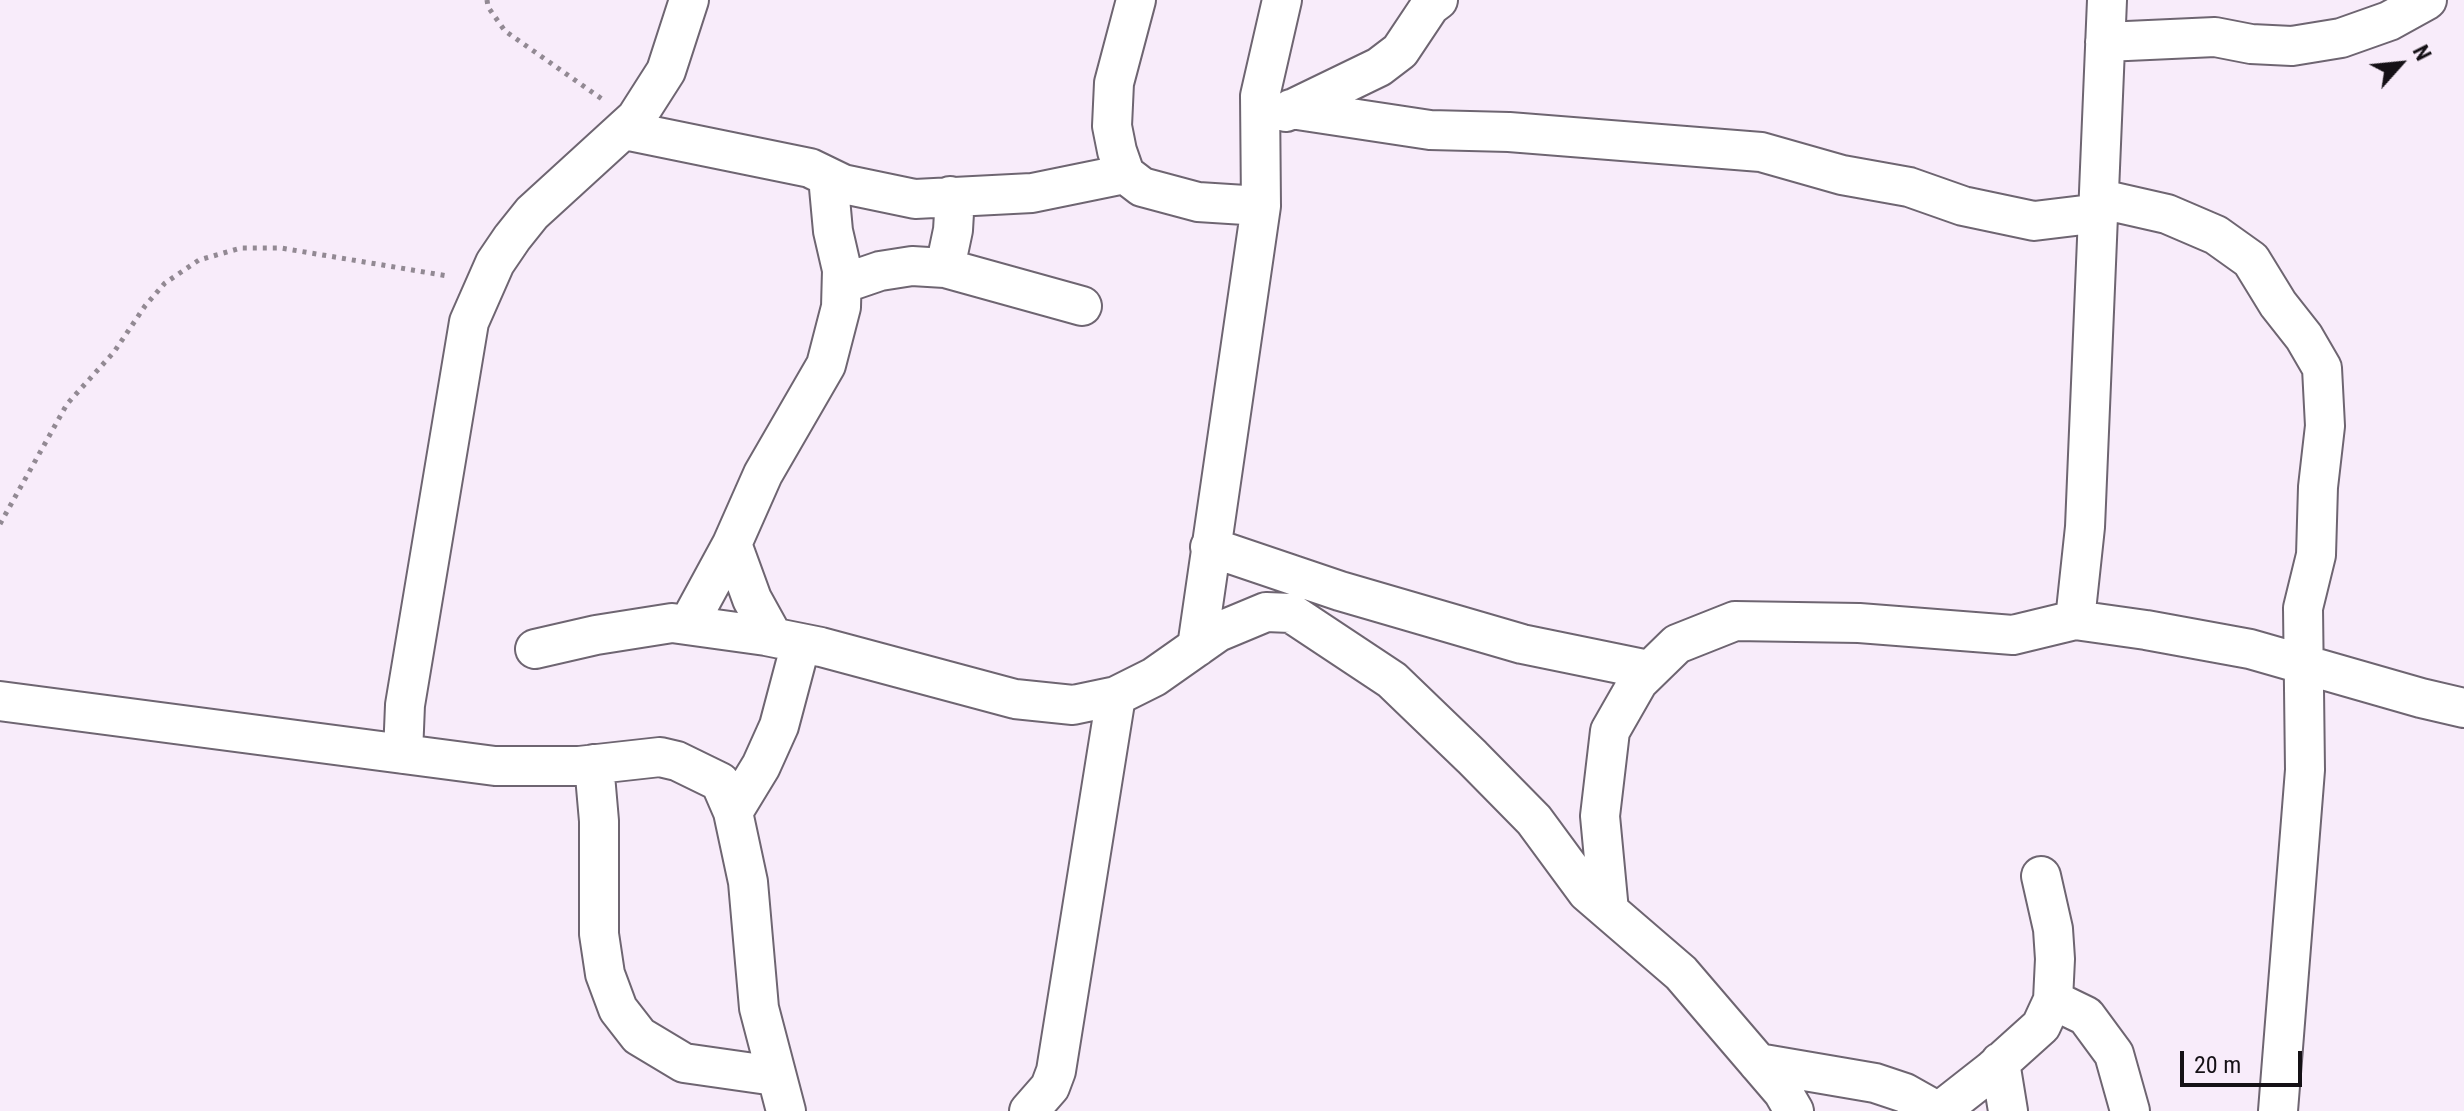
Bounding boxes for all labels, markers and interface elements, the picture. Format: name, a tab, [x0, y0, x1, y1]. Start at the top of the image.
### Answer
north arrow	[2360, 24, 2440, 104]
text: N	[2408, 41, 2436, 65]
scale bar	[2184, 1035, 2306, 1085]
text: 20 m	[2194, 1051, 2241, 1079]

